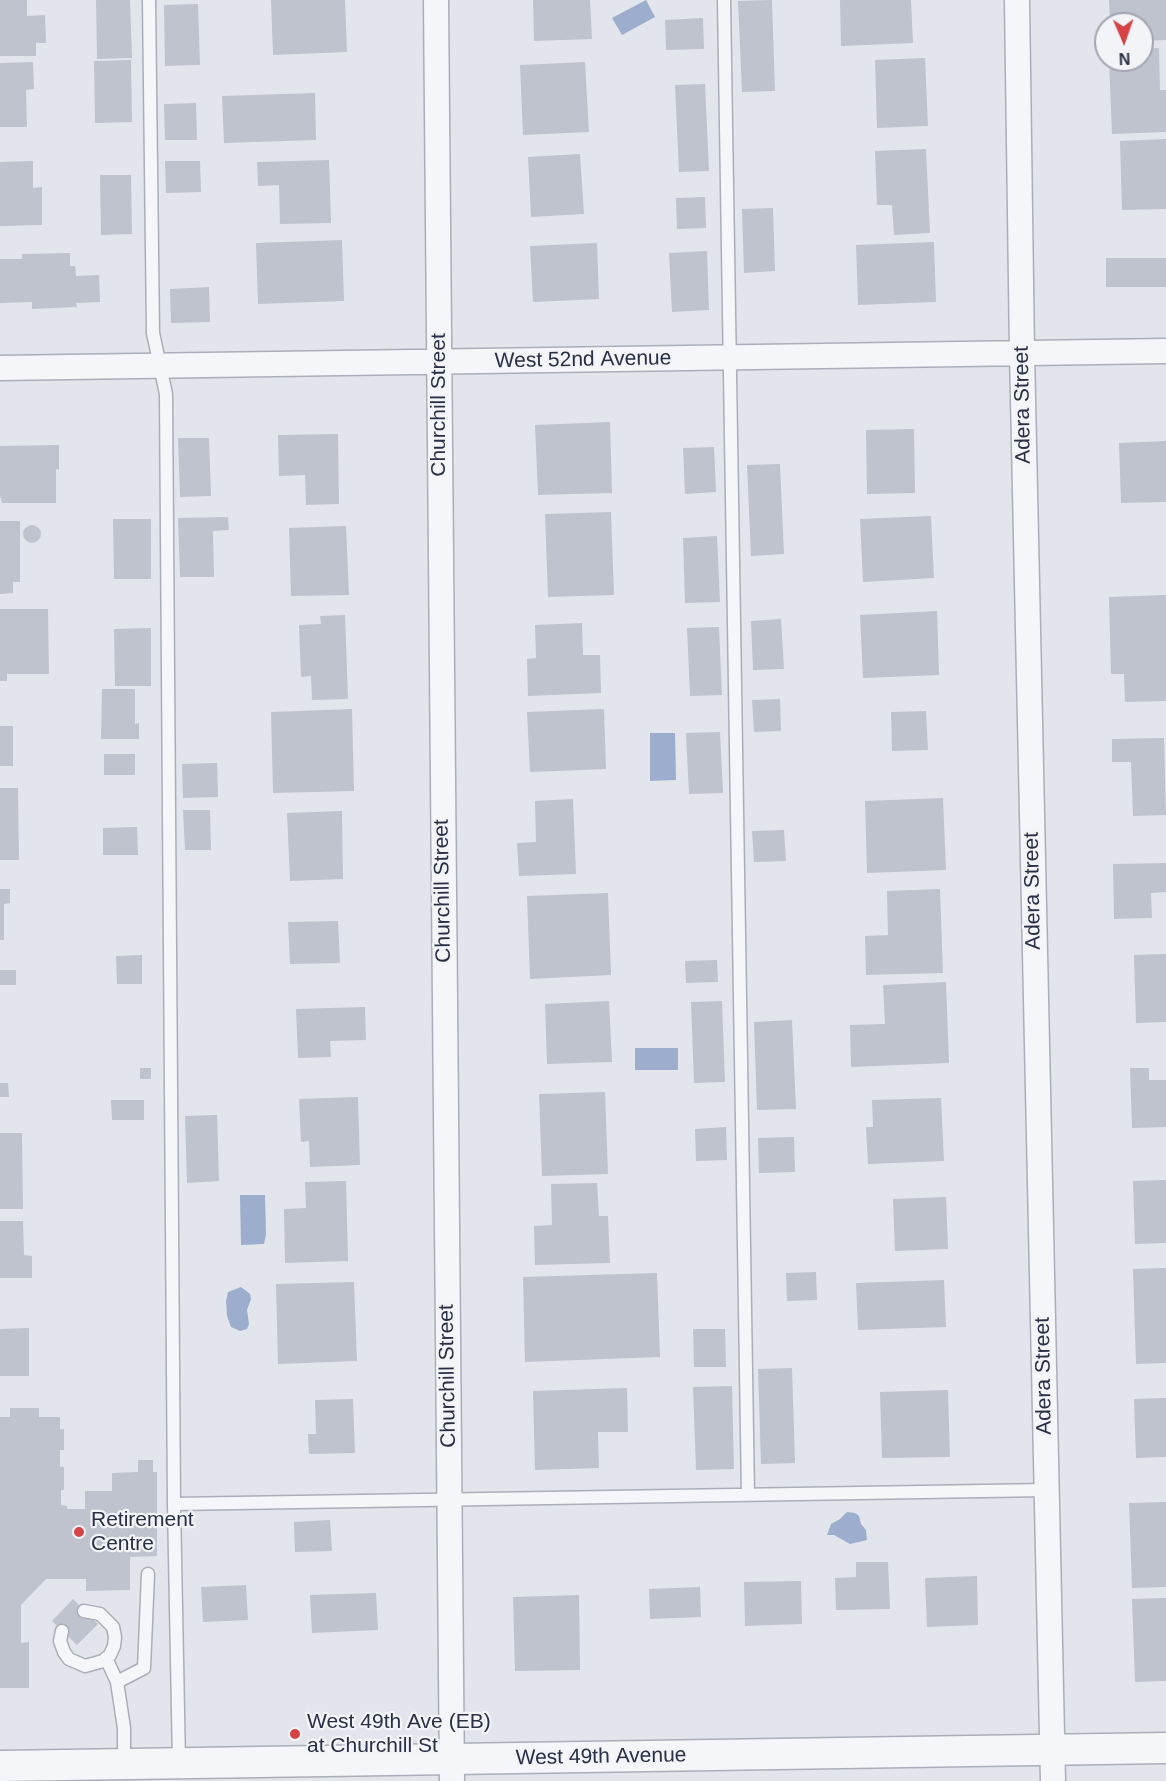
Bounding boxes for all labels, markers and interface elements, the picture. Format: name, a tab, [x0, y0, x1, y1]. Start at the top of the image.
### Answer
north arrow	[1094, 12, 1154, 72]
text: N	[1119, 50, 1131, 67]
street label: Churchill Street	[426, 333, 452, 477]
street label: West 52nd Avenue	[494, 346, 672, 374]
street label: Adera Street	[1009, 346, 1037, 464]
street label: Churchill Street	[429, 819, 457, 963]
street label: Adera Street	[1019, 832, 1047, 950]
street label: Churchill Street	[434, 1304, 462, 1448]
street label: Adera Street	[1030, 1317, 1058, 1435]
place label: Retirement Centre	[91, 1507, 194, 1557]
marker: Retirement Centre	[72, 1525, 86, 1539]
place label: West 49th Ave (EB) at Churchill St	[307, 1709, 491, 1759]
marker: West 49th Ave (EB) at Churchill St	[288, 1727, 302, 1741]
street label: West 49th Avenue	[515, 1743, 687, 1771]

